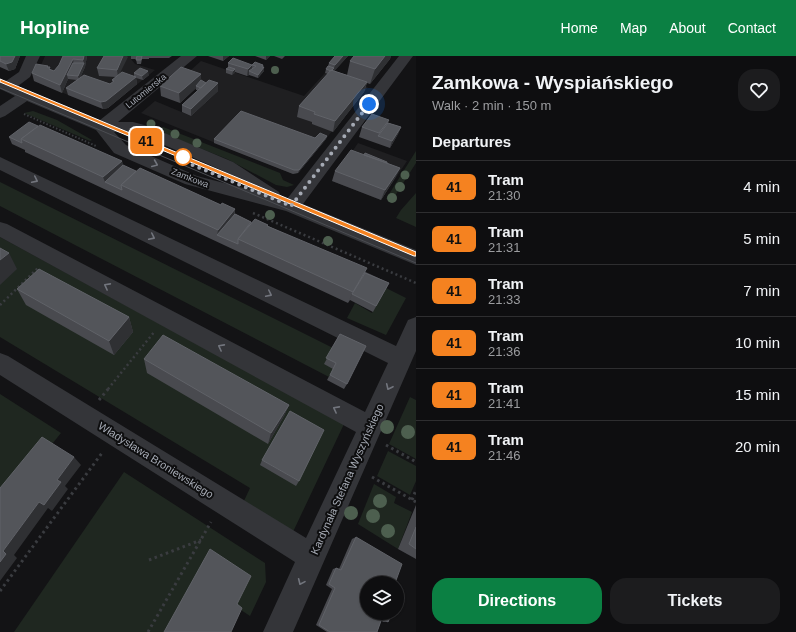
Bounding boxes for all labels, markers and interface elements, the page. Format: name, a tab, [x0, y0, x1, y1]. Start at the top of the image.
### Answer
text: Hopline	[20, 17, 90, 38]
text: Home	[561, 20, 598, 36]
text: Map	[620, 20, 647, 36]
text: About	[669, 20, 706, 36]
text: Contact	[728, 20, 776, 36]
button: heart	[738, 69, 780, 111]
street label: Lutomierska	[124, 72, 168, 110]
text: Zamkowa - Wyspiańskiego	[432, 72, 673, 93]
your location	[359, 94, 379, 114]
text: Walk · 2 min · 150 m	[432, 98, 551, 113]
line badge: 41	[128, 128, 164, 154]
text: 41	[138, 133, 154, 149]
text: Departures	[432, 133, 511, 150]
unlabelled marker	[174, 148, 192, 166]
one-way arrow	[151, 159, 158, 167]
street label: Zamkowa	[170, 166, 210, 190]
text: Tram	[488, 171, 524, 188]
one-way arrow	[31, 175, 38, 183]
text: 4 min	[743, 178, 780, 195]
text: 41	[446, 179, 462, 195]
text: 21:30	[488, 188, 521, 203]
text: Tram	[488, 223, 524, 240]
text: 5 min	[743, 230, 780, 247]
text: 41	[446, 231, 462, 247]
one-way arrow	[148, 232, 155, 240]
text: 21:31	[488, 240, 521, 255]
text: Tram	[488, 275, 524, 292]
text: 7 min	[743, 282, 780, 299]
text: 41	[446, 283, 462, 299]
one-way arrow	[104, 284, 111, 291]
one-way arrow	[264, 289, 272, 297]
text: 21:33	[488, 292, 521, 307]
text: Tram	[488, 327, 524, 344]
text: 10 min	[735, 334, 780, 351]
text: 41	[446, 335, 462, 351]
text: 21:36	[488, 344, 521, 359]
one-way arrow	[218, 345, 226, 352]
text: Tram	[488, 379, 524, 396]
one-way arrow	[386, 383, 394, 390]
text: 15 min	[735, 386, 780, 403]
text: 41	[446, 387, 462, 403]
text: 21:41	[488, 396, 521, 411]
street label: Kardynała Stefana Wyszyńskiego	[308, 402, 386, 556]
one-way arrow	[333, 406, 340, 413]
street label: Władysława Broniewskiego	[96, 420, 216, 500]
text: Tram	[488, 431, 524, 448]
text: 20 min	[735, 438, 780, 455]
text: 41	[446, 439, 462, 455]
text: 21:46	[488, 448, 521, 463]
map controls	[360, 576, 404, 620]
button: layers	[360, 576, 404, 620]
one-way arrow	[297, 578, 305, 585]
button: Directions	[432, 578, 602, 624]
button: Tickets	[610, 578, 780, 624]

